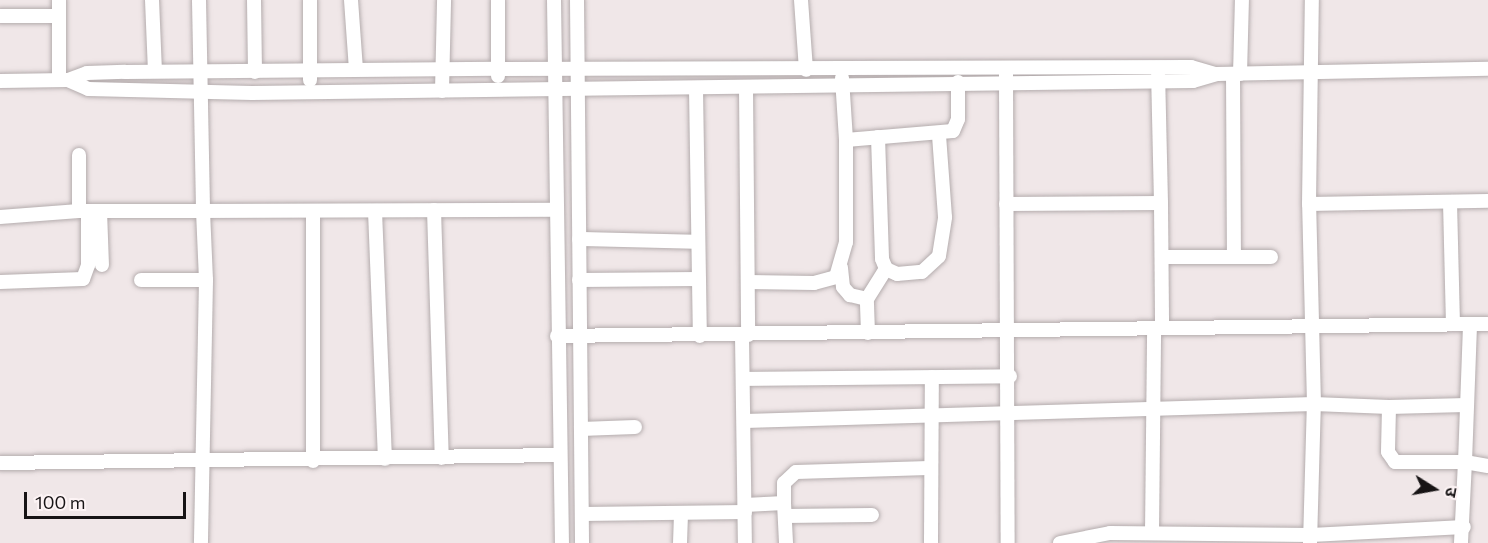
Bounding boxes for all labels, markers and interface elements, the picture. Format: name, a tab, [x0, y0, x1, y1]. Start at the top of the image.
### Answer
north arrow	[1404, 459, 1464, 519]
scale bar	[27, 480, 189, 518]
text: उ	[1442, 486, 1462, 499]
text: 100 m	[35, 491, 85, 513]

